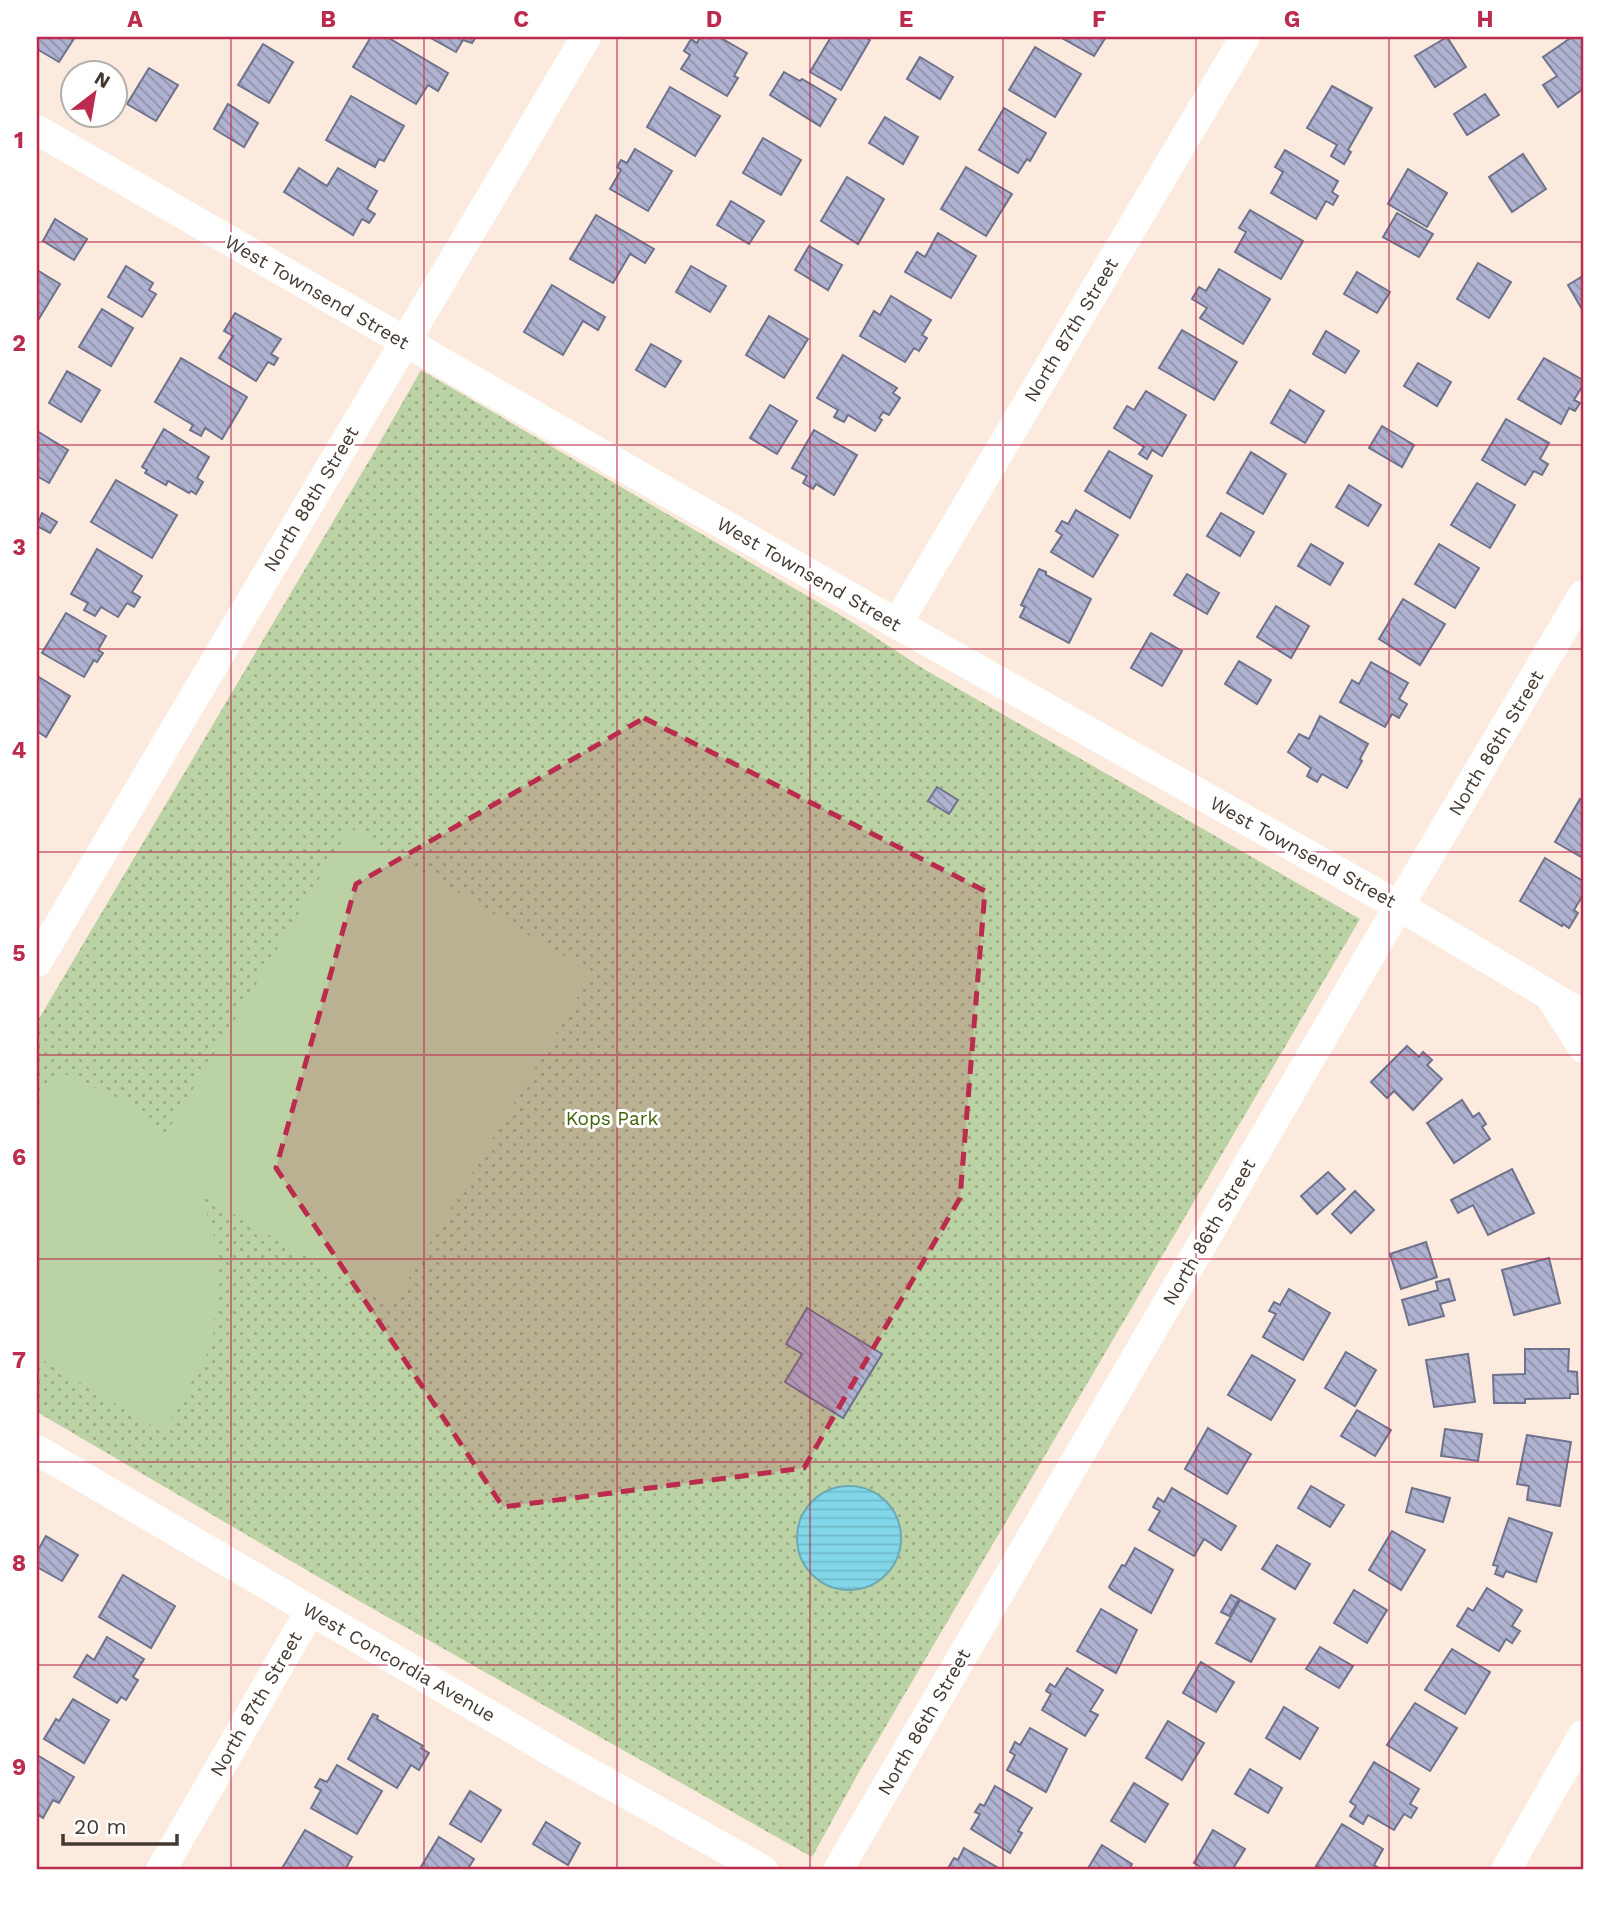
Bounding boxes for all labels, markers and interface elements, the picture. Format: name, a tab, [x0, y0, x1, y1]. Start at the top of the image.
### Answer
text: A	[127, 6, 143, 33]
text: B	[320, 6, 336, 33]
text: C	[513, 6, 529, 33]
text: D	[706, 6, 722, 33]
text: E	[899, 6, 913, 33]
text: F	[1092, 6, 1106, 33]
text: G	[1284, 6, 1300, 33]
text: H	[1476, 6, 1494, 33]
north arrow	[60, 60, 130, 130]
text: N	[91, 66, 114, 93]
text: 1	[14, 127, 24, 154]
street label: West Townsend Street	[221, 230, 413, 354]
street label: North 87th Street	[1019, 254, 1123, 406]
text: 2	[12, 330, 26, 357]
street label: North 88th Street	[259, 422, 363, 576]
street label: West Townsend Street	[713, 512, 905, 636]
text: 3	[12, 534, 26, 561]
street label: North 86th Street	[1444, 666, 1548, 820]
text: 4	[12, 737, 27, 764]
street label: West Townsend Street	[1206, 791, 1400, 913]
text: 5	[12, 940, 26, 967]
park label: Kops Park	[566, 1107, 658, 1130]
text: 6	[12, 1144, 26, 1171]
street label: North 86th Street	[1158, 1155, 1260, 1309]
text: 7	[12, 1347, 26, 1374]
text: 8	[12, 1550, 26, 1577]
street label: West Concordia Avenue	[298, 1597, 500, 1727]
street label: North 87th Street	[205, 1627, 307, 1781]
street label: North 86th Street	[873, 1645, 975, 1799]
text: 9	[12, 1754, 26, 1781]
scale bar	[63, 1802, 177, 1846]
text: 20 m	[74, 1814, 126, 1839]

